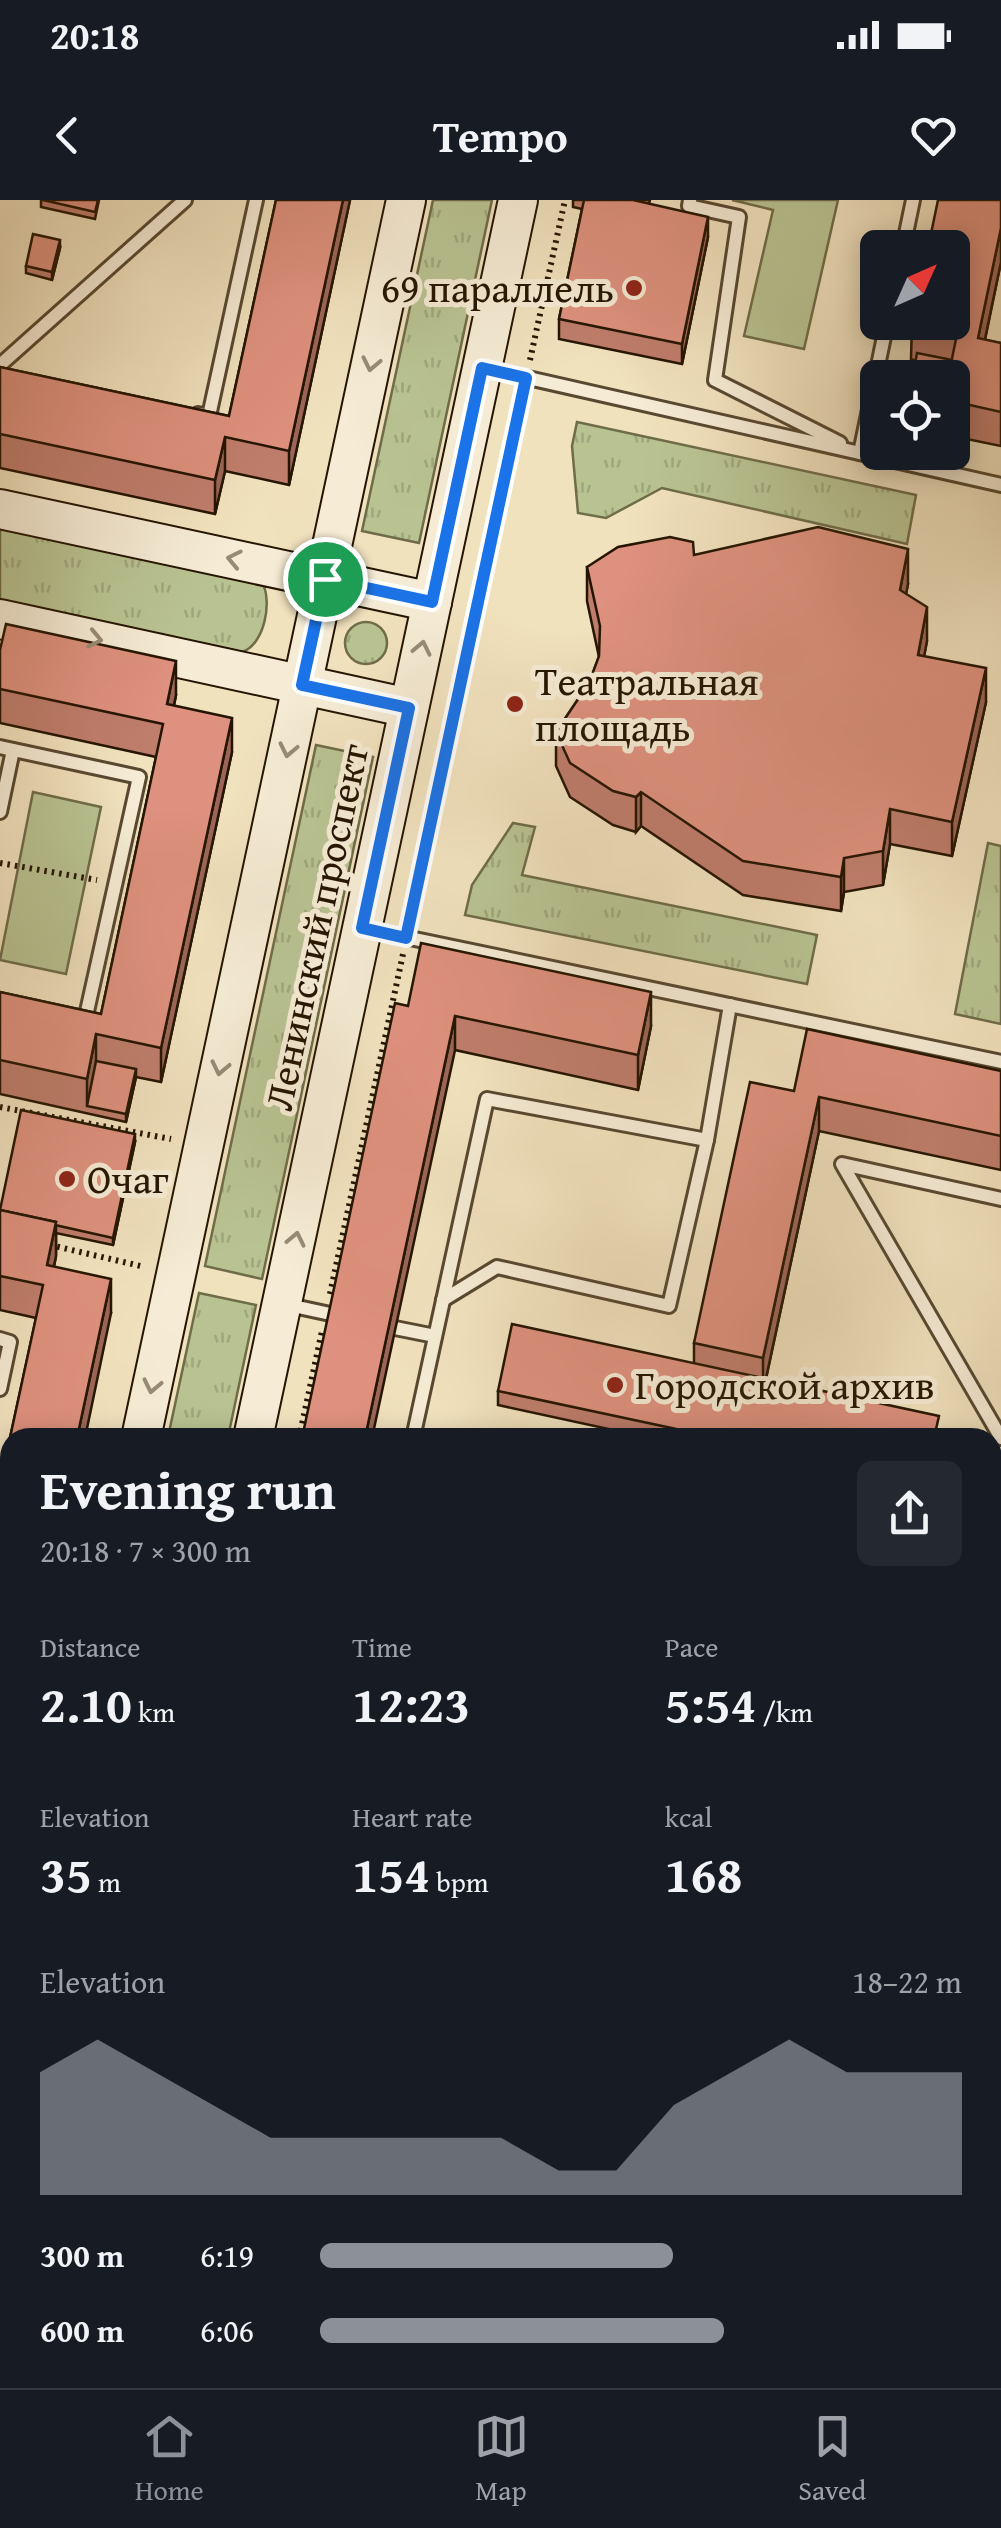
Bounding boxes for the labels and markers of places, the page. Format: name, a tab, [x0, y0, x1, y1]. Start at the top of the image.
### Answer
place label: 69 параллель	[381, 258, 614, 317]
marker: 69 параллель	[623, 277, 645, 299]
pin	[283, 537, 368, 622]
place label: Театральная площадь	[535, 651, 759, 756]
marker: Театральная площадь	[504, 693, 526, 715]
place label: Очаг	[87, 1149, 169, 1208]
marker: Очаг	[56, 1168, 78, 1190]
place label: Городской архив	[635, 1355, 935, 1414]
marker: Городской архив	[604, 1374, 626, 1396]

